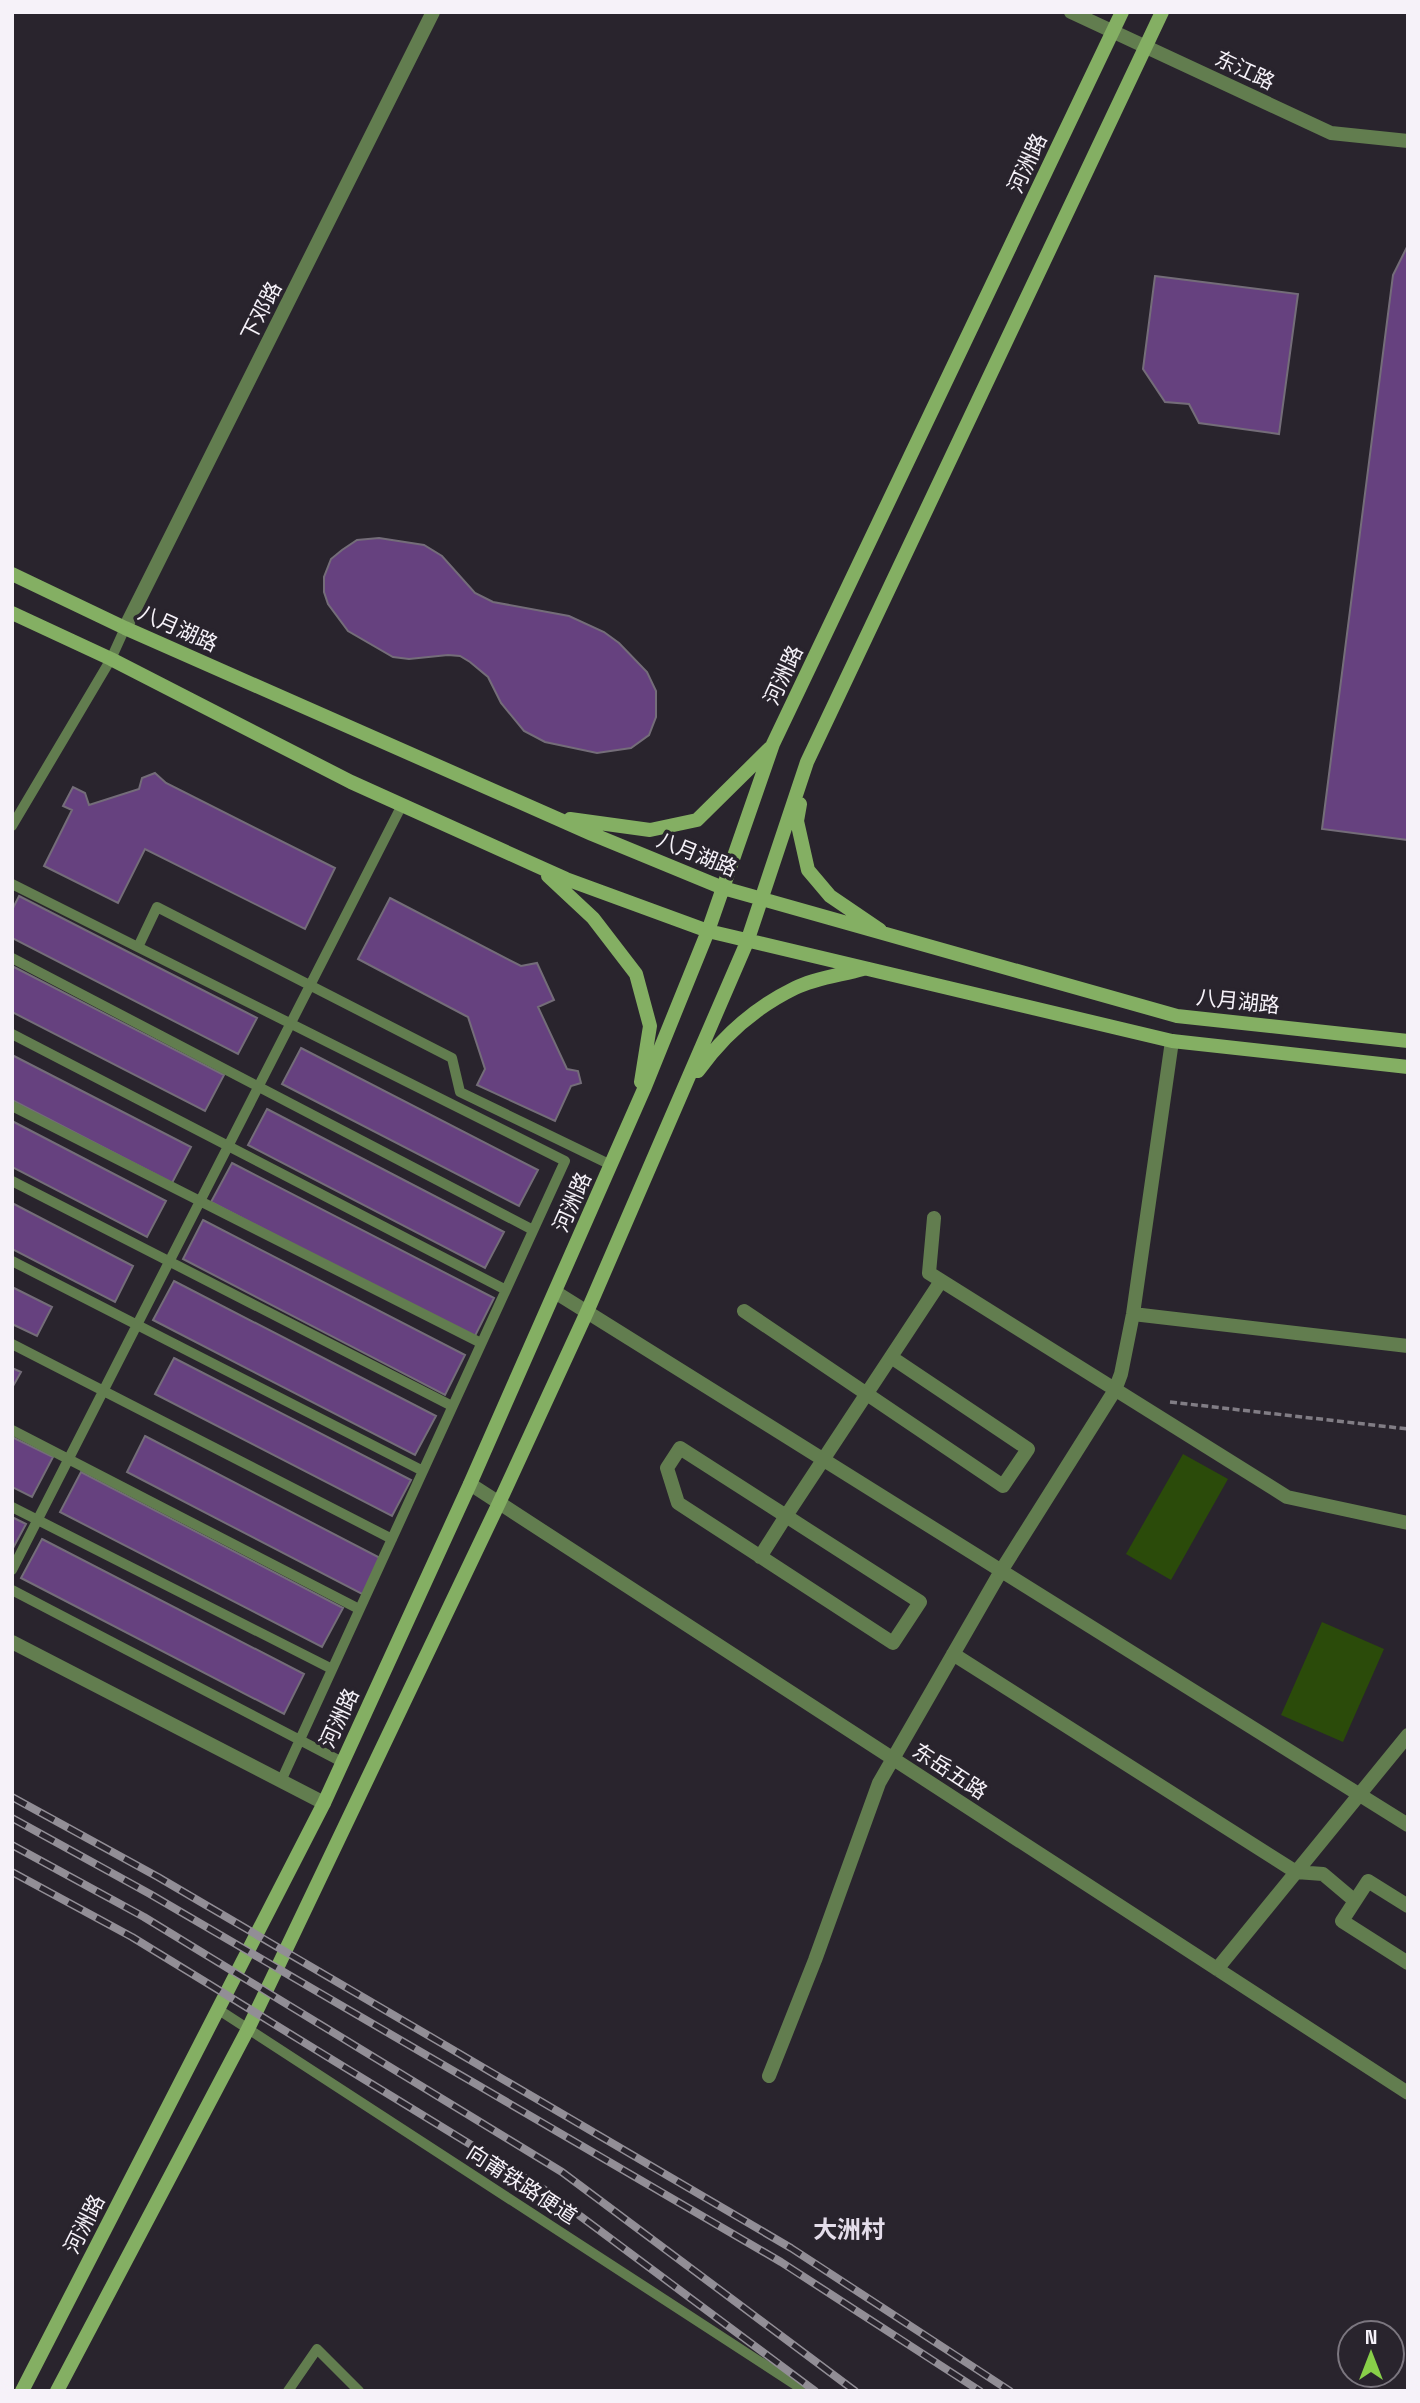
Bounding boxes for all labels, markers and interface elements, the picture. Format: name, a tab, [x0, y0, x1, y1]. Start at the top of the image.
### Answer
street label: 东江路	[1211, 44, 1279, 96]
street label: 河洲路	[1001, 129, 1053, 197]
street label: 下邓路	[235, 277, 287, 345]
street label: 八月湖路	[134, 599, 222, 657]
street label: 河洲路	[757, 641, 809, 709]
street label: 八月湖路	[653, 826, 741, 882]
street label: 八月湖路	[1195, 983, 1281, 1019]
street label: 河洲路	[547, 1168, 597, 1236]
street label: 河洲路	[313, 1684, 365, 1752]
street label: 东岳五路	[907, 1737, 993, 1805]
street label: 向莆铁路便道	[462, 2138, 582, 2230]
street label: 河洲路	[58, 2190, 110, 2258]
district label: 大洲村	[813, 2214, 885, 2245]
north arrow	[1336, 2319, 1406, 2389]
text: N	[1365, 2325, 1377, 2350]

